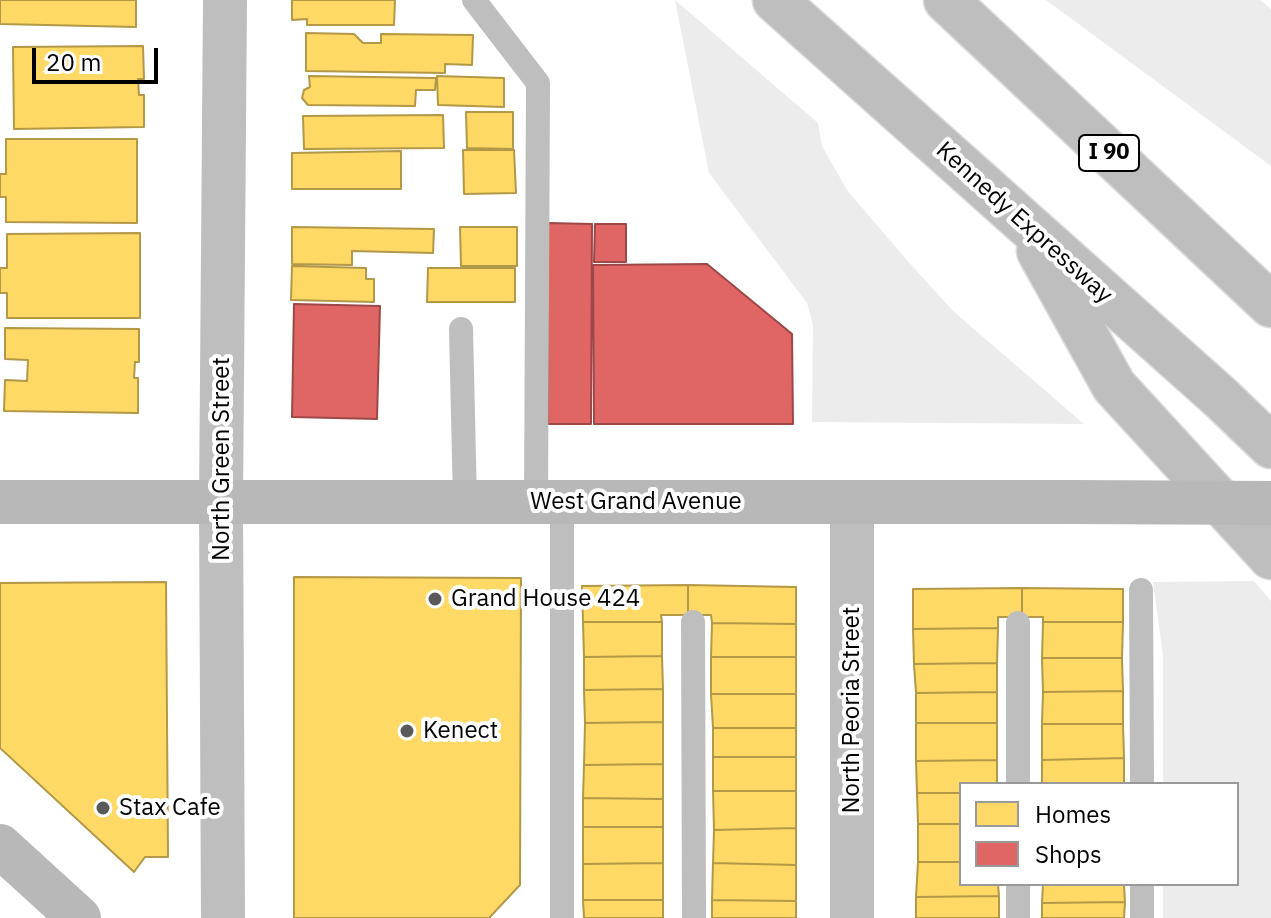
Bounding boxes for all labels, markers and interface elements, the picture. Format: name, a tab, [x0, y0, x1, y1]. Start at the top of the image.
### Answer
scale bar	[36, 32, 162, 82]
text: 20 m	[46, 46, 101, 78]
road number: I 90	[1079, 135, 1139, 171]
street label: Kennedy Expressway	[930, 136, 1118, 310]
street label: North Green Street	[208, 357, 236, 561]
street label: West Grand Avenue	[530, 488, 742, 516]
place label: Grand House 424	[451, 585, 640, 613]
marker: Grand House 424	[426, 590, 444, 608]
street label: North Peoria Street	[838, 607, 866, 813]
place label: Kenect	[423, 717, 498, 745]
marker: Kenect	[398, 722, 416, 740]
legend	[959, 782, 1239, 886]
place label: Stax Cafe	[119, 794, 221, 822]
text: Homes	[1035, 798, 1111, 830]
marker: Stax Cafe	[94, 799, 112, 817]
text: Shops	[1035, 838, 1102, 870]

